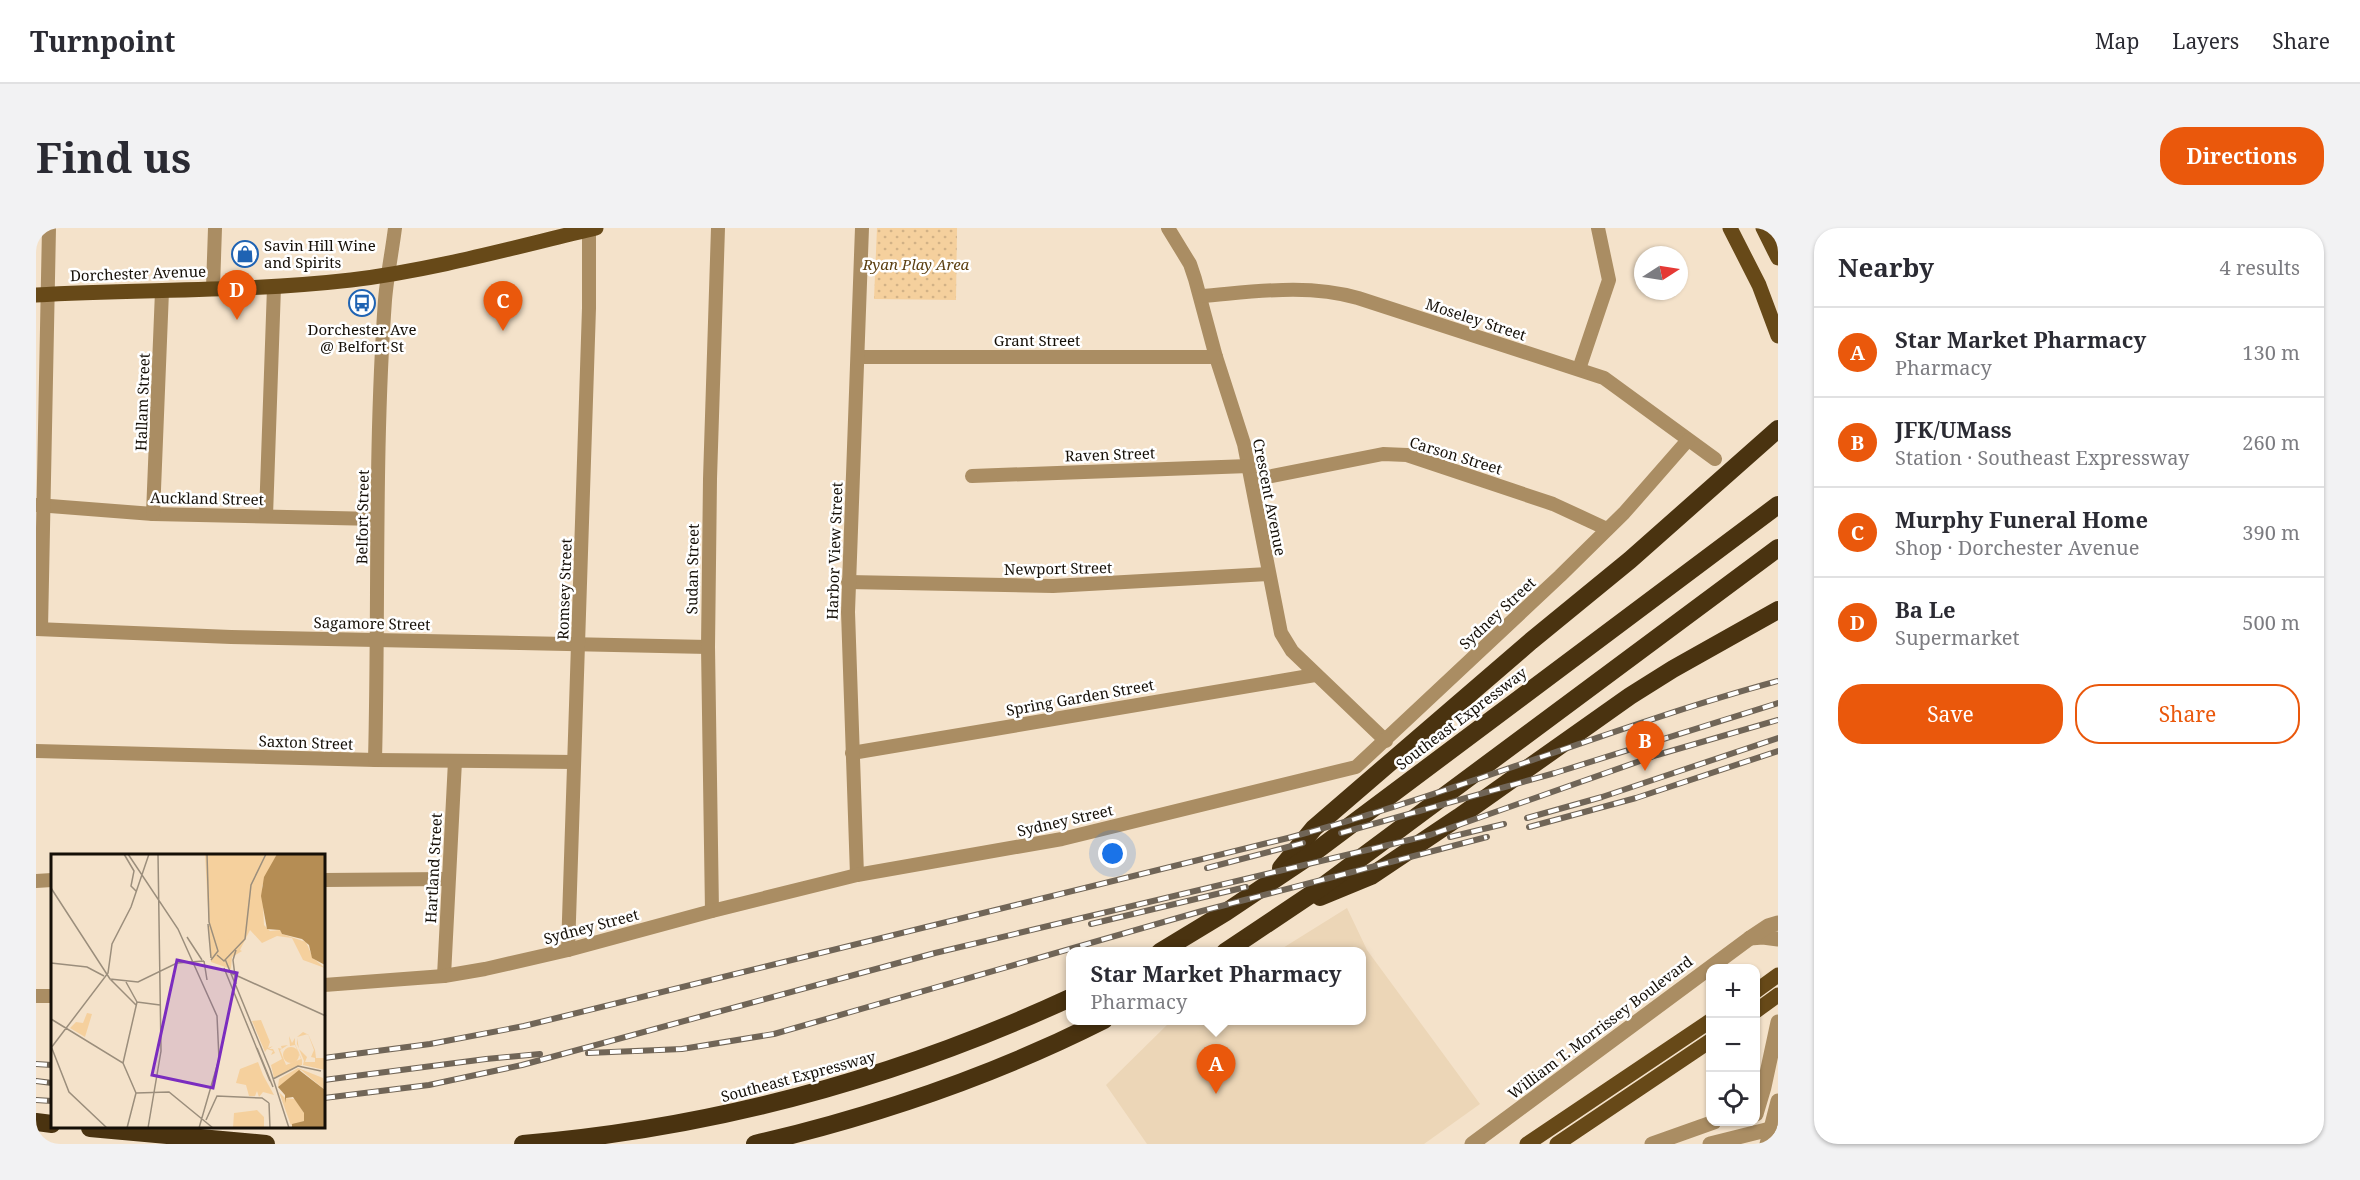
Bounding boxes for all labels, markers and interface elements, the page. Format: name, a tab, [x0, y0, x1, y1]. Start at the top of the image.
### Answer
text: Turnpoint	[30, 22, 175, 60]
text: Map	[2095, 27, 2139, 55]
text: Layers	[2172, 27, 2239, 55]
text: Share	[2272, 27, 2330, 55]
button: Directions	[2160, 127, 2324, 185]
text: Find us	[36, 128, 191, 185]
place label: Savin Hill Wine and Spirits	[264, 235, 376, 272]
shop icon: Savin Hill Wine and Spirits	[230, 239, 260, 269]
north arrow	[1634, 246, 1688, 300]
text: Nearby	[1838, 249, 1934, 285]
park label: Ryan Play Area	[862, 254, 970, 274]
text: 4 results	[2220, 254, 2300, 281]
street label: Dorchester Avenue	[70, 261, 206, 285]
pin: D	[218, 270, 256, 320]
pin: C	[484, 282, 522, 331]
bus stop icon: Dorchester Ave @ Belfort St	[347, 288, 377, 318]
street label: Moseley Street	[1423, 293, 1529, 345]
place label: Dorchester Ave @ Belfort St	[308, 319, 416, 356]
text: Star Market Pharmacy	[1895, 324, 2146, 354]
street label: Grant Street	[994, 330, 1080, 350]
text: A	[1850, 339, 1865, 366]
text: 130 m	[2242, 339, 2300, 366]
street label: Hallam Street	[130, 353, 154, 451]
text: Pharmacy	[1895, 354, 1992, 381]
text: JFK/UMass	[1895, 414, 2012, 444]
text: B	[1851, 429, 1864, 456]
text: 260 m	[2242, 429, 2300, 456]
street label: Carson Street	[1407, 431, 1505, 479]
street label: Crescent Avenue	[1249, 437, 1291, 557]
street label: Raven Street	[1064, 442, 1156, 466]
text: Station · Southeast Expressway	[1895, 444, 2189, 471]
street label: Belfort Street	[351, 469, 373, 565]
street label: Harbor View Street	[822, 482, 846, 620]
street label: Auckland Street	[150, 487, 264, 509]
text: Murphy Funeral Home	[1895, 504, 2148, 534]
text: C	[1851, 519, 1864, 546]
text: 390 m	[2242, 519, 2300, 546]
street label: Sudan Street	[681, 523, 703, 615]
text: Shop · Dorchester Avenue	[1895, 534, 2139, 561]
street label: Romsey Street	[552, 538, 576, 640]
street label: Newport Street	[1004, 557, 1112, 579]
street label: Sydney Street	[1455, 572, 1539, 654]
text: Ba Le	[1895, 594, 1956, 624]
text: D	[1850, 609, 1865, 636]
text: 500 m	[2242, 609, 2300, 636]
street label: Sagamore Street	[313, 612, 431, 634]
text: Supermarket	[1895, 624, 2020, 651]
street label: Southeast Expressway	[1392, 662, 1531, 774]
street label: Spring Garden Street	[1005, 674, 1155, 720]
button: Save	[1838, 684, 2063, 744]
button: Share	[2075, 684, 2300, 744]
pin: B	[1626, 722, 1664, 771]
street label: Saxton Street	[258, 730, 354, 754]
street label: Sydney Street	[1015, 799, 1115, 841]
street label: Hartland Street	[420, 812, 446, 924]
your location	[1098, 839, 1127, 868]
inset map	[51, 854, 326, 1129]
street label: Sydney Street	[541, 904, 641, 948]
popup	[1066, 947, 1366, 1025]
street label: William T. Morrissey Boulevard	[1504, 951, 1696, 1103]
text: Star Market Pharmacy	[1090, 958, 1342, 988]
map controls	[1706, 964, 1760, 1126]
button: +	[1706, 964, 1760, 1018]
text: Pharmacy	[1090, 988, 1187, 1015]
button: −	[1706, 1018, 1760, 1072]
pin: A	[1196, 1044, 1236, 1094]
street label: Southeast Expressway	[719, 1046, 878, 1106]
button: locate	[1706, 1072, 1760, 1126]

